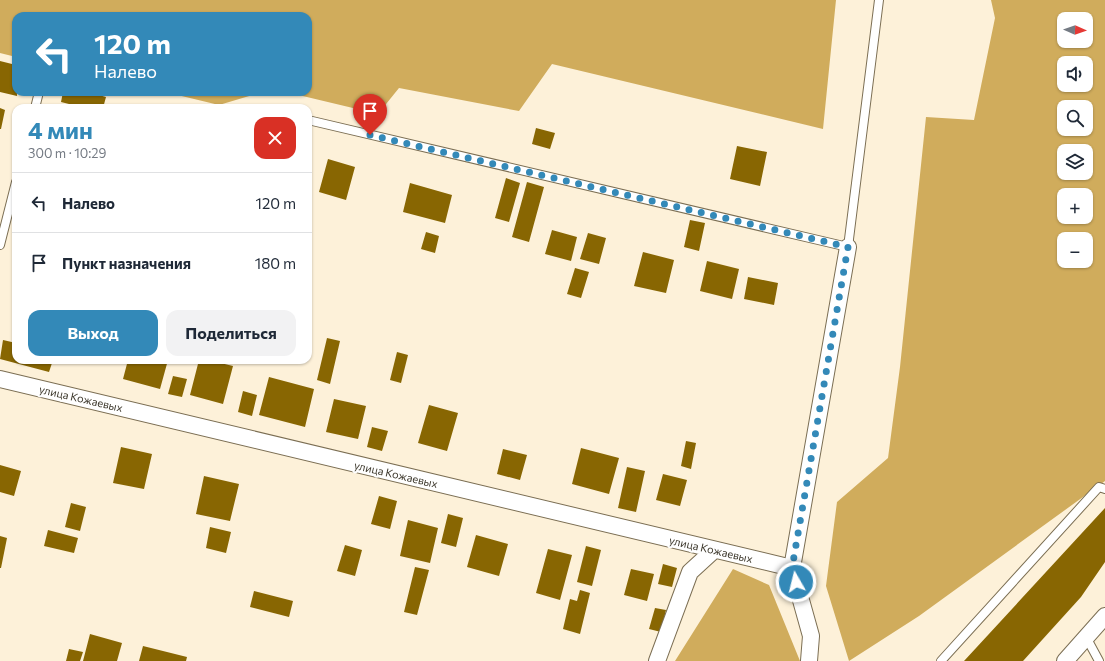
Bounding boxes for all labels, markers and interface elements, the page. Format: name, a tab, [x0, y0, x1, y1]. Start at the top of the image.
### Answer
north arrow	[1057, 12, 1093, 48]
map controls	[1057, 12, 1093, 268]
text: 120 m	[94, 26, 171, 60]
icon: left	[28, 28, 80, 80]
button: sound	[1057, 56, 1093, 92]
text: Налево	[94, 60, 157, 82]
pin	[353, 94, 387, 135]
icon: arrive	[359, 100, 381, 122]
button: search	[1057, 100, 1093, 136]
text: 4 мин	[28, 115, 93, 144]
button: close	[254, 117, 296, 159]
button: layers	[1057, 144, 1093, 180]
text: 300 m · 10:29	[28, 145, 106, 161]
button: +	[1057, 188, 1093, 224]
icon: left	[28, 192, 50, 214]
text: Налево	[62, 194, 115, 212]
text: 120 m	[256, 194, 296, 212]
button: −	[1057, 232, 1093, 268]
icon: arrive	[28, 252, 50, 274]
text: Пункт назначения	[62, 254, 191, 272]
text: 180 m	[255, 254, 296, 272]
button: Выход	[28, 310, 158, 356]
button: Поделиться	[166, 310, 296, 356]
street label: улица Кожаевых	[38, 382, 124, 414]
street label: улица Кожаевых	[353, 458, 439, 490]
street label: улица Кожаевых	[668, 533, 754, 565]
position arrow	[775, 561, 817, 603]

